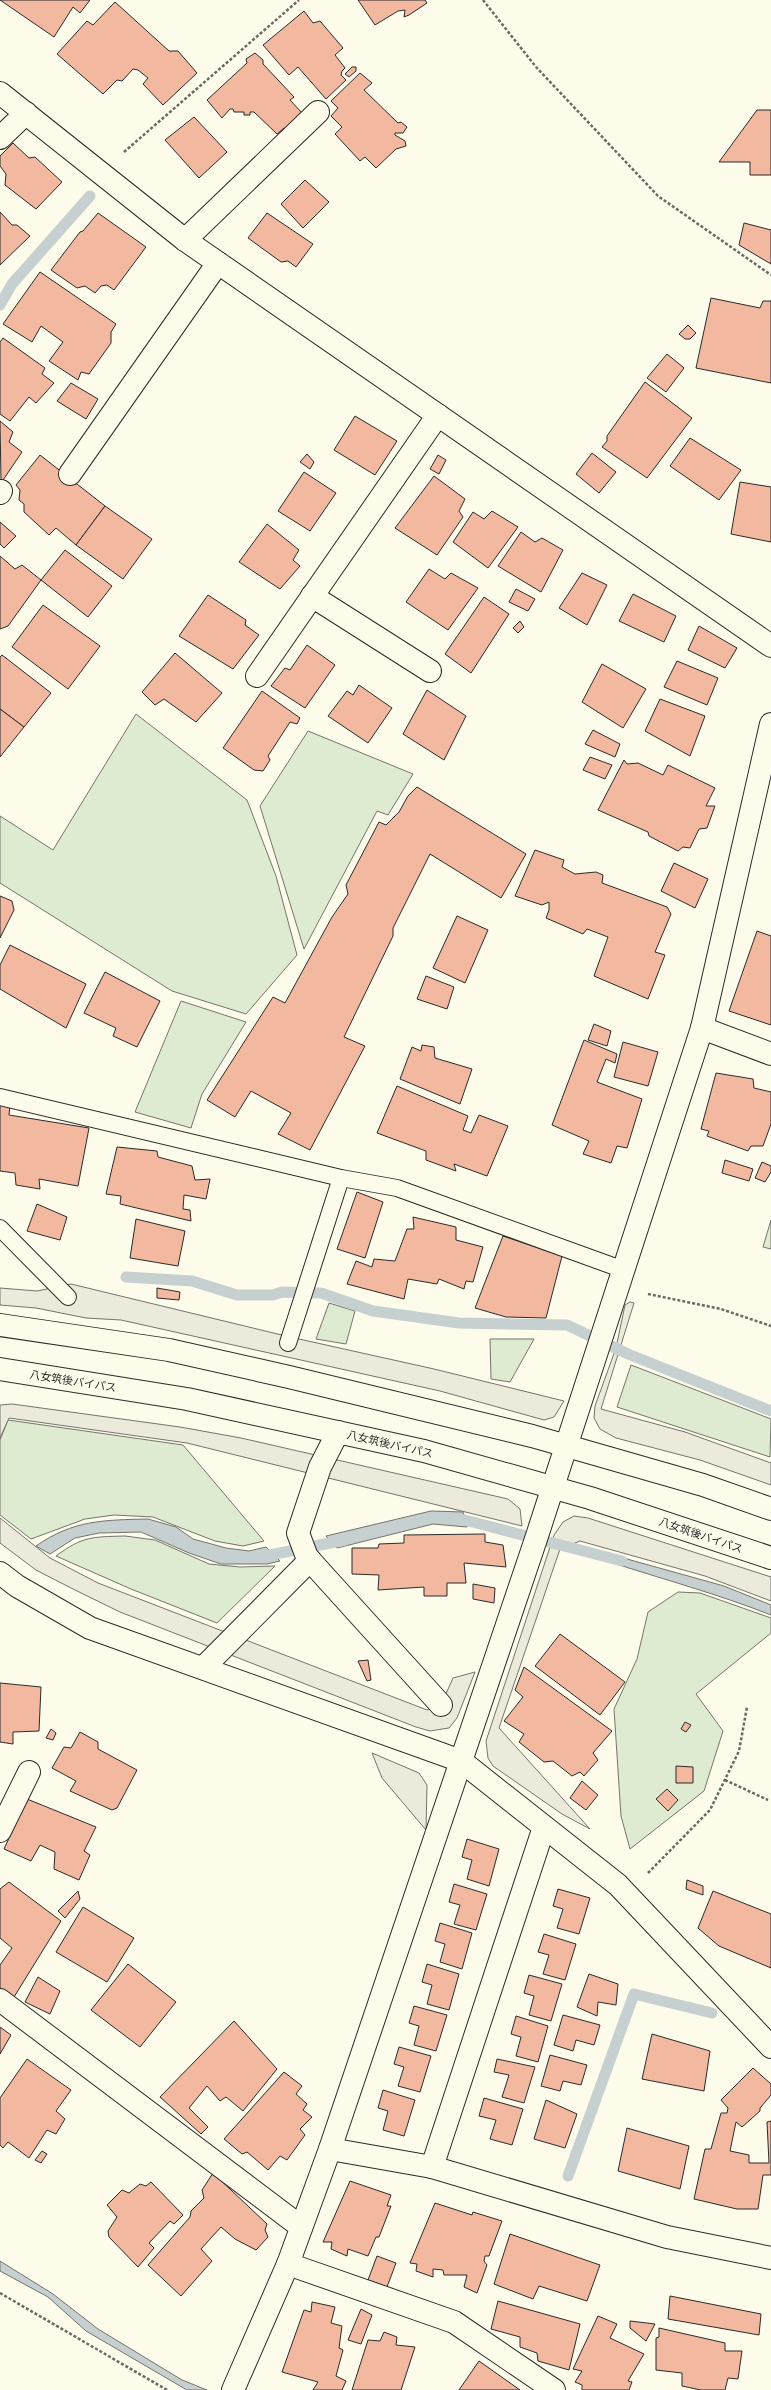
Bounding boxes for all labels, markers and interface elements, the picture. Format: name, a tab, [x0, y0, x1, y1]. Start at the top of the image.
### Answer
street label: 八女筑後バイパス	[29, 1367, 117, 1395]
street label: 八女筑後バイパス	[346, 1427, 434, 1461]
street label: 八女筑後バイパス	[657, 1514, 745, 1556]

